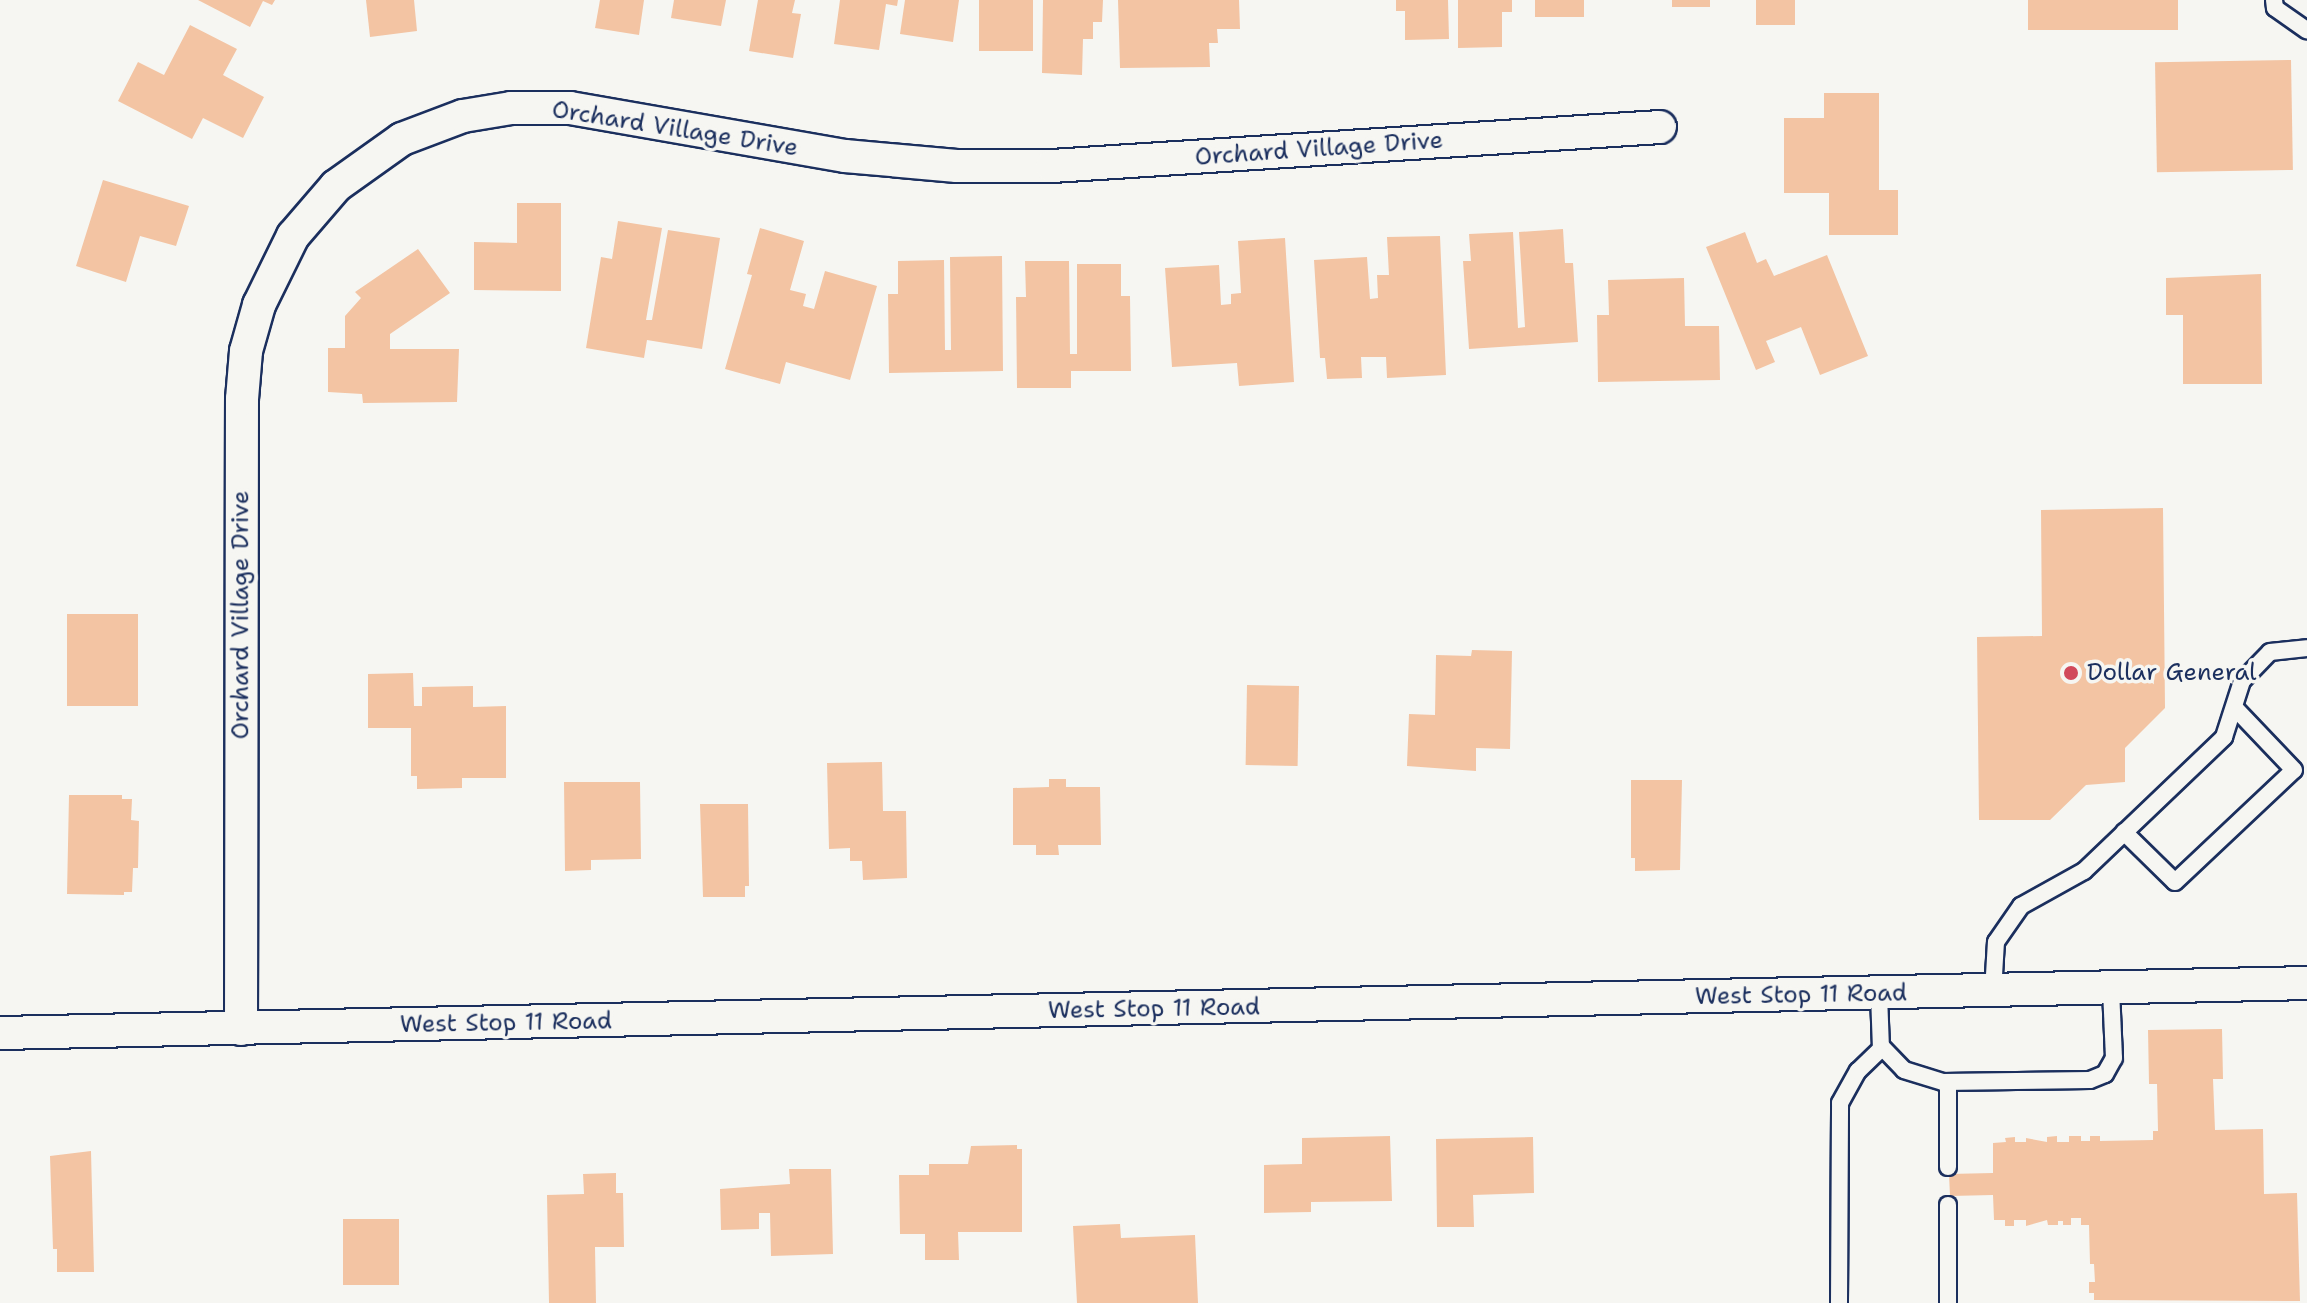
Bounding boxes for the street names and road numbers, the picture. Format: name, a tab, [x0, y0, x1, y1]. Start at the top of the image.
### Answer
street label: Orchard Village Drive	[550, 95, 800, 163]
street label: Orchard Village Drive	[1194, 126, 1444, 172]
street label: Orchard Village Drive	[227, 491, 255, 739]
street label: West Stop 11 Road	[1695, 979, 1907, 1011]
street label: West Stop 11 Road	[1048, 993, 1260, 1025]
street label: West Stop 11 Road	[400, 1007, 612, 1039]

